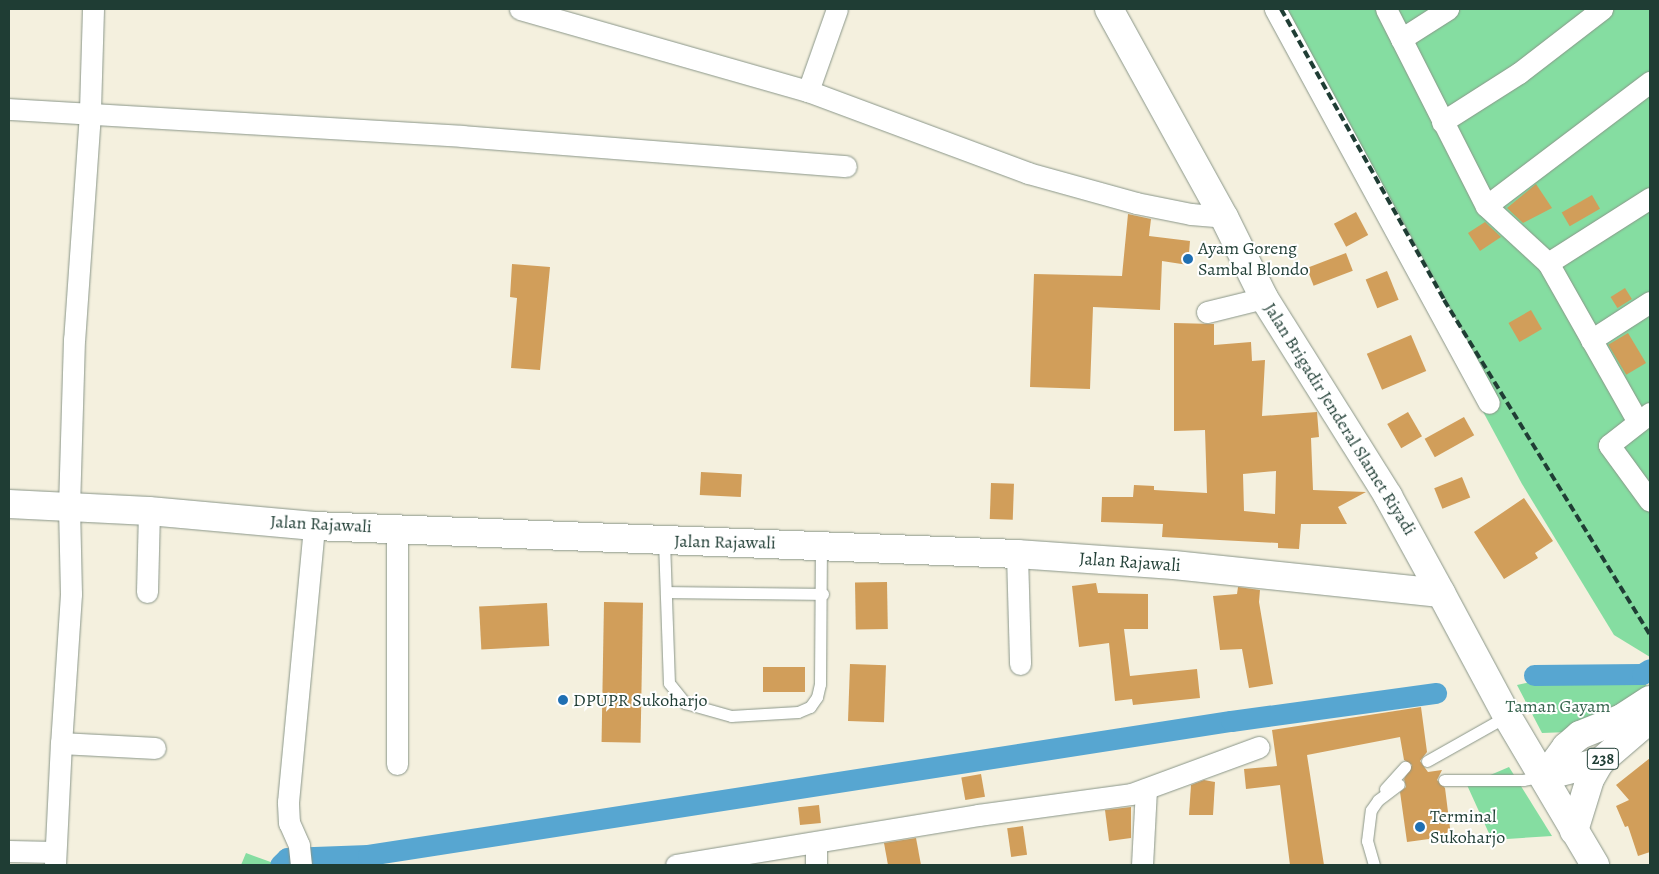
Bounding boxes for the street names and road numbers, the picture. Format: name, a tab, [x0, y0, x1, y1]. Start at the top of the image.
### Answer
street label: Jalan Brigadir Jenderal Slamet Riyadi	[1259, 299, 1421, 539]
street label: Jalan Rajawali	[270, 511, 372, 537]
street label: Jalan Rajawali	[674, 530, 776, 554]
street label: Jalan Rajawali	[1078, 548, 1182, 576]
road number: 238	[1587, 746, 1619, 772]

